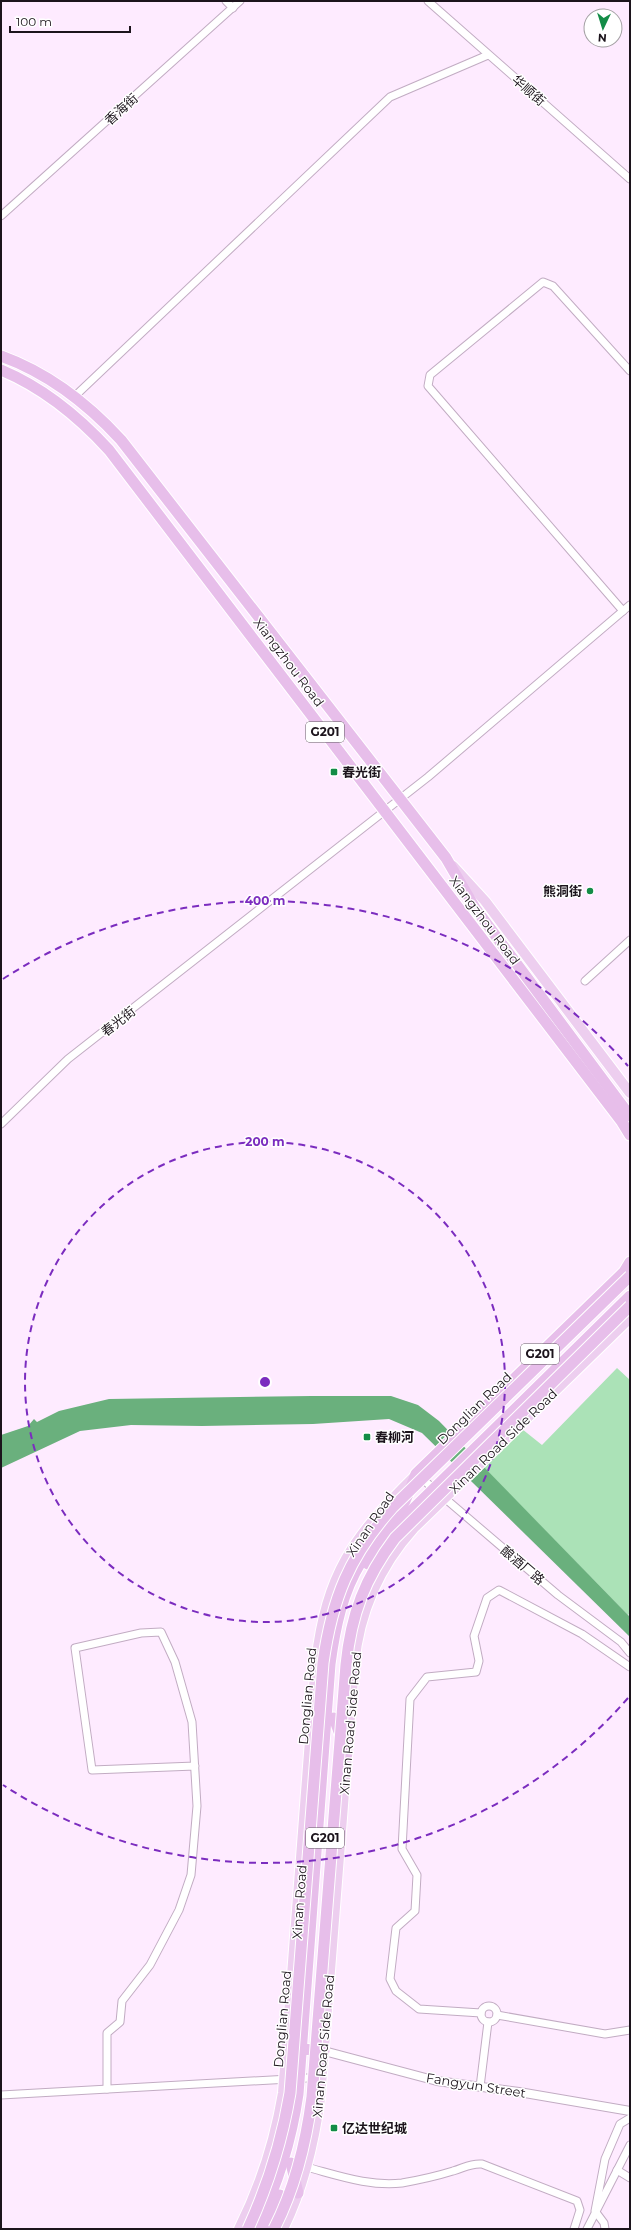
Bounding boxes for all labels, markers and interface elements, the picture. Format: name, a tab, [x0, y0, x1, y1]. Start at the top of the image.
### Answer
scale bar	[10, 8, 130, 34]
north arrow	[583, 8, 623, 48]
text: 100 m	[16, 14, 52, 29]
text: N	[597, 31, 607, 45]
street label: 华顺街	[509, 71, 549, 109]
street label: 香海街	[101, 90, 141, 128]
street label: Xiangzhou Road	[250, 614, 328, 710]
road number: G201	[306, 722, 344, 742]
place label: 春光街	[342, 764, 381, 780]
marker: 春光街	[329, 767, 339, 777]
street label: Xiangzhou Road	[446, 872, 524, 968]
place label: 熊洞街	[543, 883, 582, 899]
marker: 熊洞街	[585, 886, 595, 896]
text: 400 m	[245, 893, 285, 908]
street label: 春光街	[98, 1003, 138, 1039]
text: 200 m	[245, 1134, 285, 1149]
road number: G201	[521, 1344, 559, 1364]
street label: Donglian Road	[433, 1368, 515, 1448]
centre of rings	[258, 1375, 272, 1389]
street label: Xinan Road Side Road	[446, 1385, 560, 1497]
place label: 春柳河	[375, 1429, 414, 1445]
marker: 春柳河	[362, 1432, 372, 1442]
street label: Xinan Road	[342, 1489, 398, 1559]
street label: 酿酒厂路	[498, 1542, 548, 1588]
street label: Donglian Road	[295, 1647, 319, 1745]
street label: Xinan Road Side Road	[336, 1651, 364, 1795]
road number: G201	[306, 1828, 344, 1848]
street label: Xinan Road	[288, 1864, 310, 1940]
street label: Donglian Road	[270, 1970, 294, 2068]
street label: Xinan Road Side Road	[309, 1974, 337, 2118]
street label: Fangyun Street	[425, 2069, 527, 2101]
place label: 亿达世纪城	[342, 2120, 407, 2136]
marker: 亿达世纪城	[329, 2123, 339, 2133]

